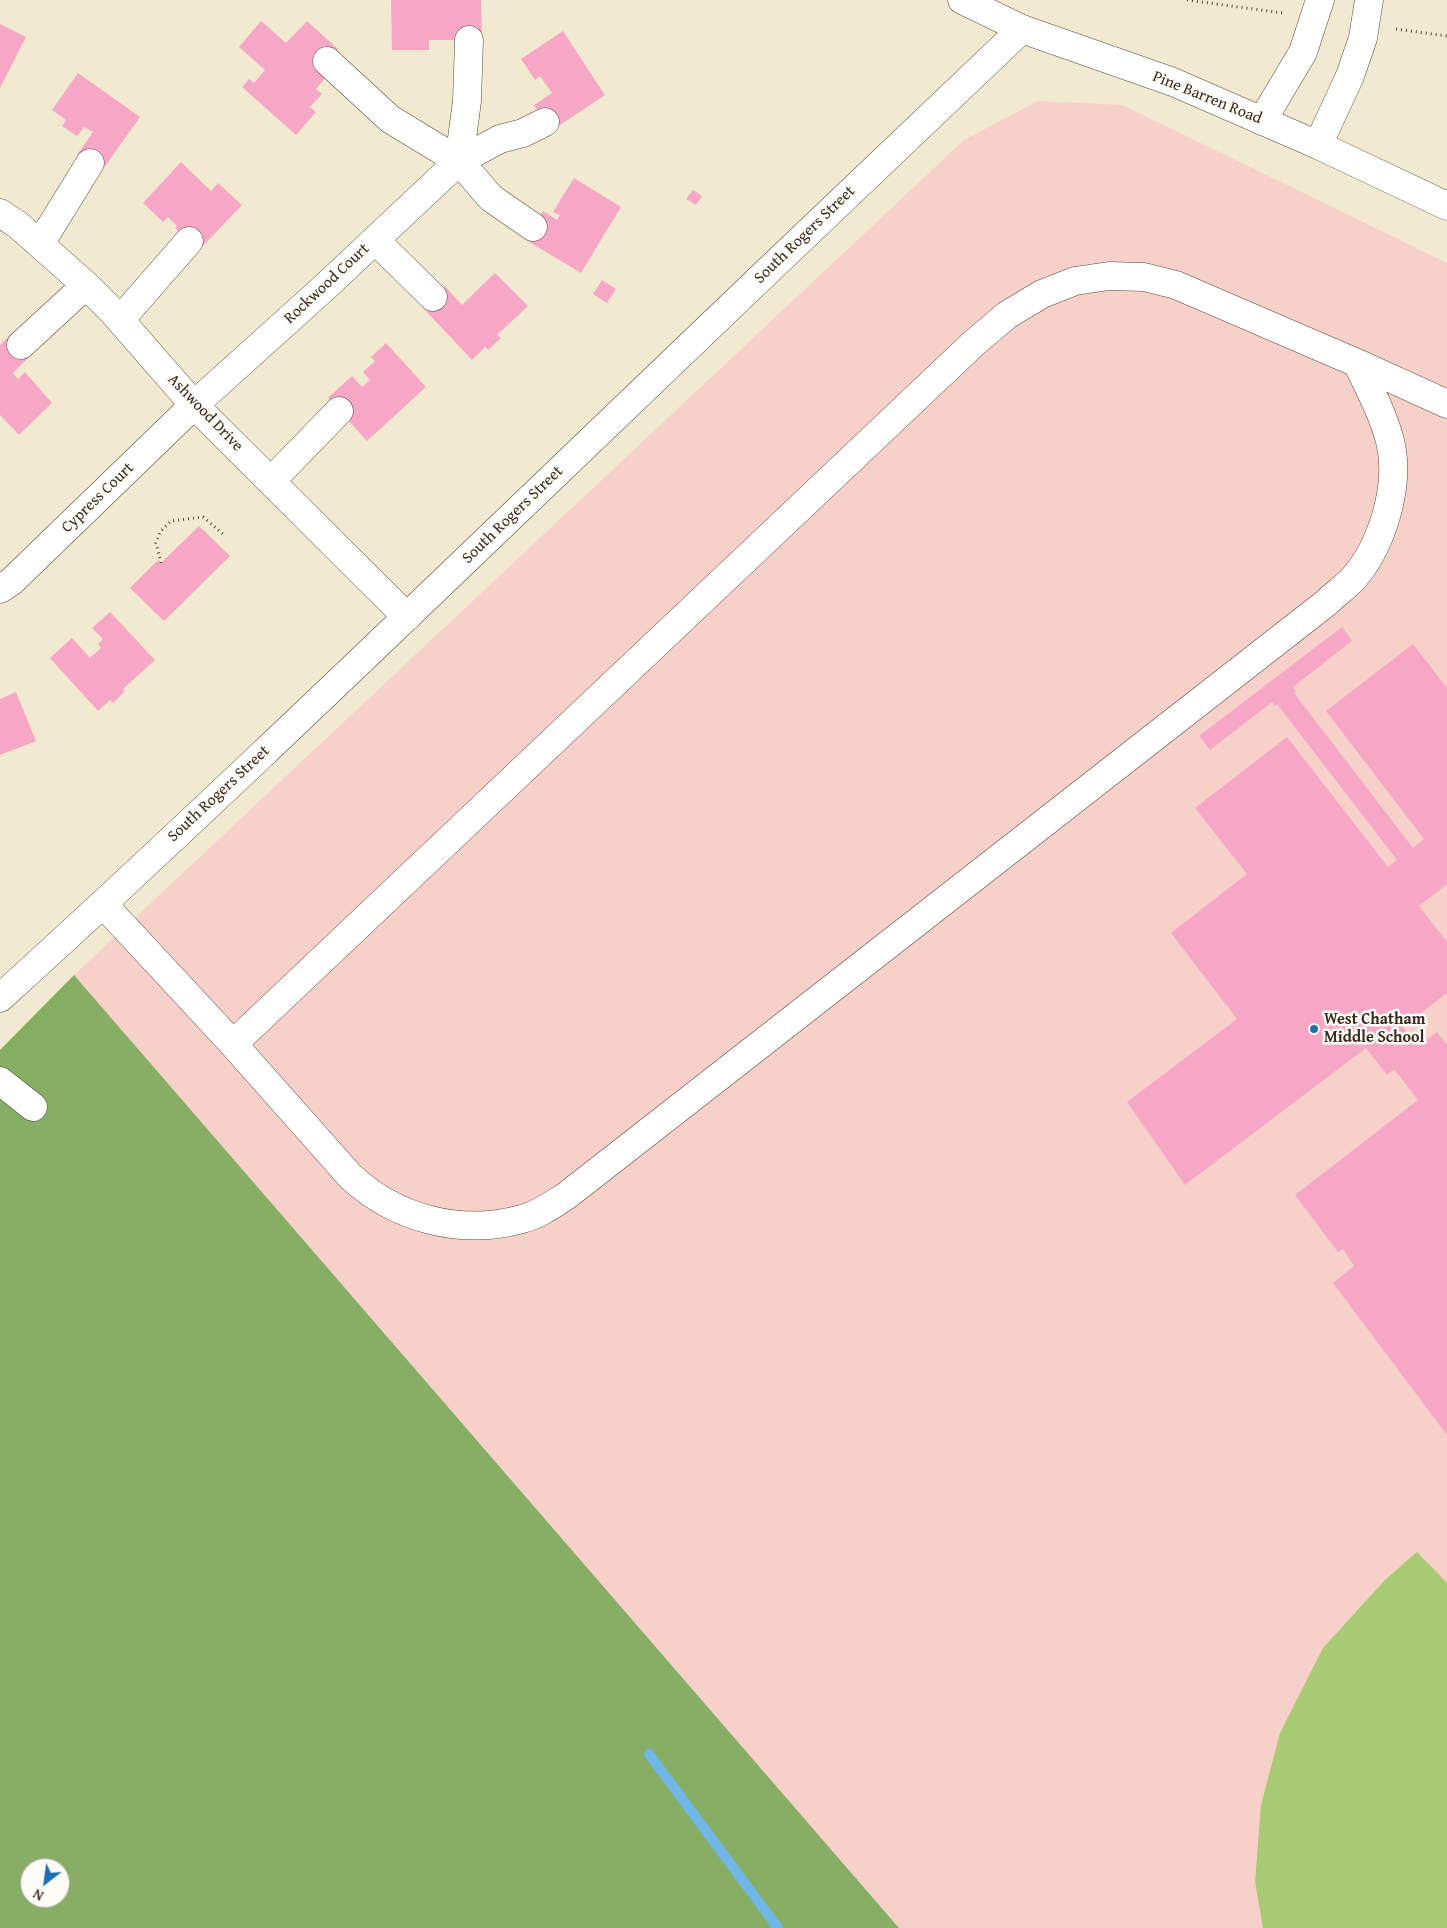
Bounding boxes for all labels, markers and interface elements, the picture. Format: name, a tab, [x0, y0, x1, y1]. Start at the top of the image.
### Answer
street label: Pine Barren Road	[1150, 67, 1264, 129]
street label: South Rogers Street	[751, 182, 859, 288]
street label: Rockwood Court	[280, 240, 374, 328]
street label: Ashwood Drive	[163, 370, 247, 456]
street label: Cypress Court	[58, 459, 138, 537]
street label: South Rogers Street	[459, 462, 567, 568]
street label: South Rogers Street	[164, 742, 274, 846]
place label: West Chatham Middle School	[1324, 1010, 1425, 1048]
marker: West Chatham Middle School	[1308, 1023, 1320, 1035]
north arrow	[20, 1858, 70, 1908]
text: N	[29, 1884, 47, 1906]

